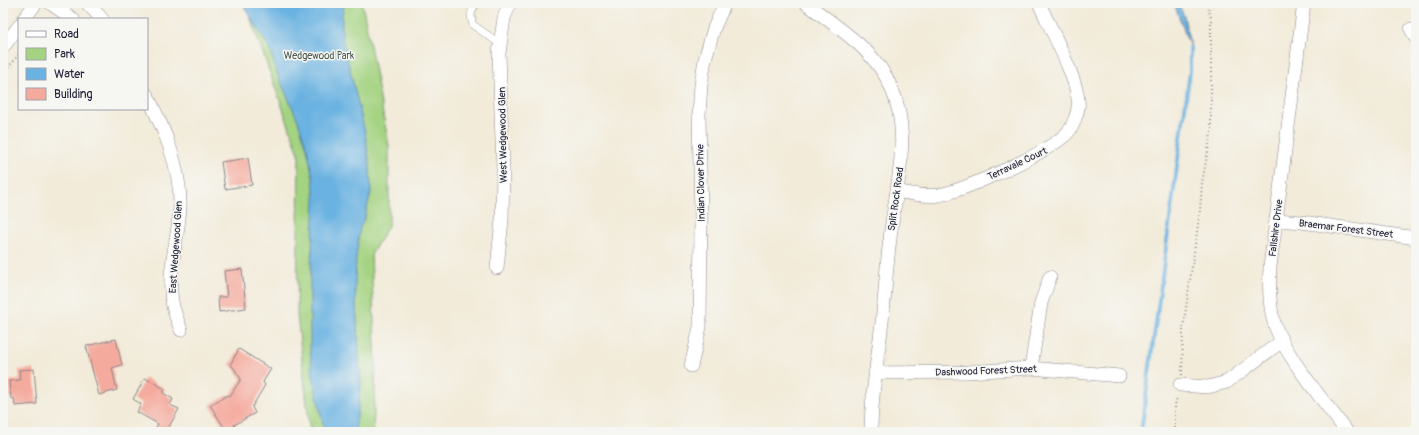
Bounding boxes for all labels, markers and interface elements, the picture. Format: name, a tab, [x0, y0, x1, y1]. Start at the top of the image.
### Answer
legend	[18, 18, 148, 110]
text: Road	[54, 27, 79, 42]
text: Park	[54, 47, 75, 62]
park label: Wedgewood Park	[284, 50, 355, 62]
text: Water	[54, 67, 85, 82]
street label: West Wedgewood Glen	[496, 86, 510, 183]
text: Building	[54, 87, 93, 102]
street label: Indian Clover Drive	[694, 144, 708, 222]
street label: Terravale Court	[986, 144, 1050, 183]
street label: Split Rock Road	[886, 166, 906, 232]
street label: Fallshire Drive	[1267, 199, 1285, 257]
street label: East Wedgewood Glen	[167, 200, 185, 294]
street label: Braemar Forest Street	[1298, 217, 1395, 241]
street label: Dashwood Forest Street	[935, 363, 1038, 379]

